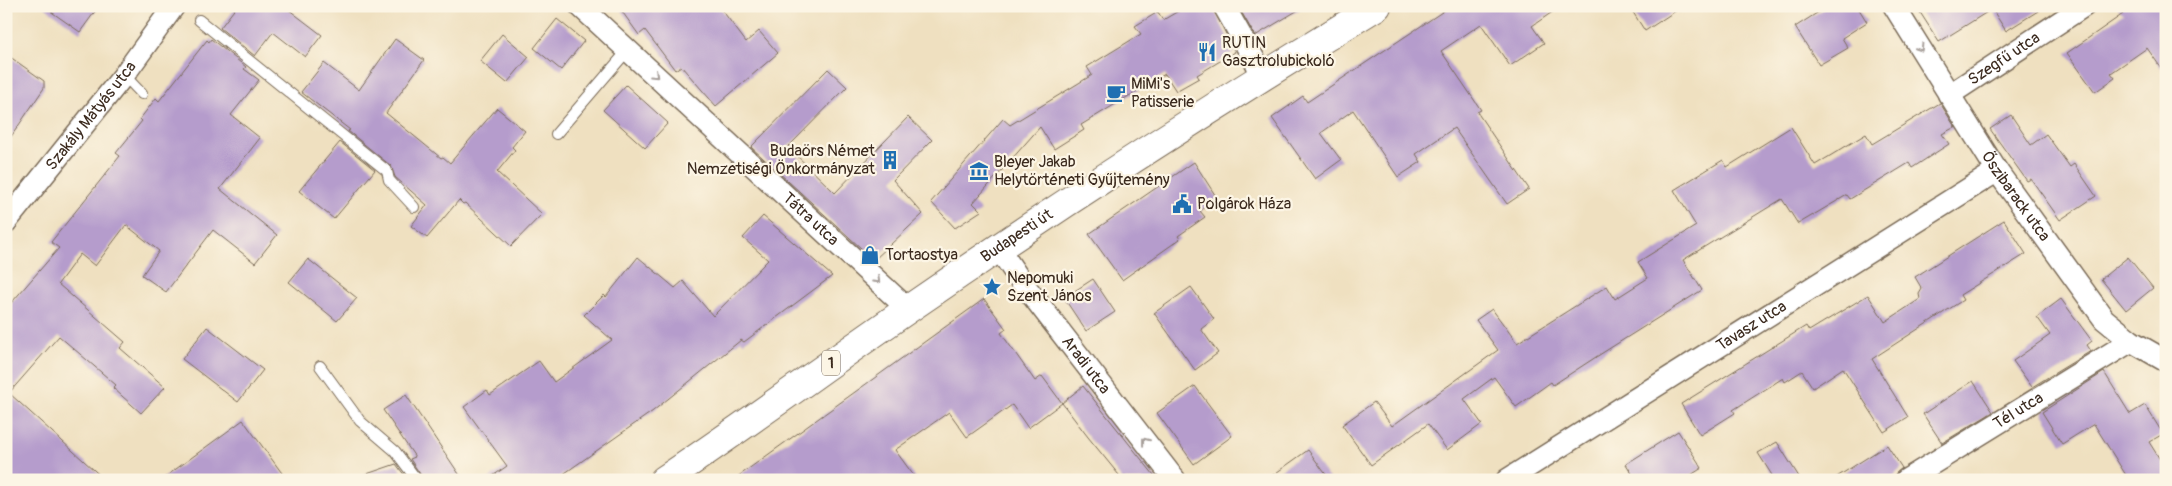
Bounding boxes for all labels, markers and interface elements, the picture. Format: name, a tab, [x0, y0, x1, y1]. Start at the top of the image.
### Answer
street label: Szegfű utca	[1964, 28, 2044, 90]
place label: RUTIN Gasztrolubickoló	[1222, 33, 1335, 71]
restaurant icon: RUTIN Gasztrolubickoló	[1196, 41, 1218, 63]
one-way arrow	[1913, 42, 1923, 51]
street label: Szakály Mátyás utca	[41, 57, 141, 174]
one-way arrow	[649, 69, 658, 78]
place label: MiMi's Patisserie	[1131, 74, 1194, 112]
cafe icon: MiMi's Patisserie	[1105, 82, 1127, 104]
place label: Budaörs Német Nemzetiségi Önkormányzat	[687, 141, 876, 179]
street label: Őszibarack utca	[1977, 147, 2055, 245]
building icon: Budaörs Német Nemzetiségi Önkormányzat	[879, 149, 901, 171]
place label: Bleyer Jakab Helytörténeti Gyűjtemény	[994, 152, 1170, 190]
museum icon: Bleyer Jakab Helytörténeti Gyűjtemény	[968, 160, 990, 182]
street label: Tátra utca	[778, 188, 843, 250]
public building icon: Polgárok Háza	[1171, 193, 1193, 215]
place label: Polgárok Háza	[1197, 194, 1291, 214]
street label: Budapesti út	[977, 204, 1057, 267]
shop icon: Tortaostya	[859, 244, 881, 266]
place label: Tortaostya	[885, 245, 958, 265]
place label: Nepomuki Szent János	[1007, 268, 1091, 306]
one-way arrow	[871, 274, 880, 283]
place icon: Nepomuki Szent János	[981, 276, 1003, 298]
street label: Tavasz utca	[1713, 296, 1790, 355]
street label: Aradi utca	[1057, 332, 1115, 398]
road number: 1	[822, 350, 840, 376]
street label: Tél utca	[1990, 388, 2047, 434]
one-way arrow	[1143, 438, 1151, 447]

